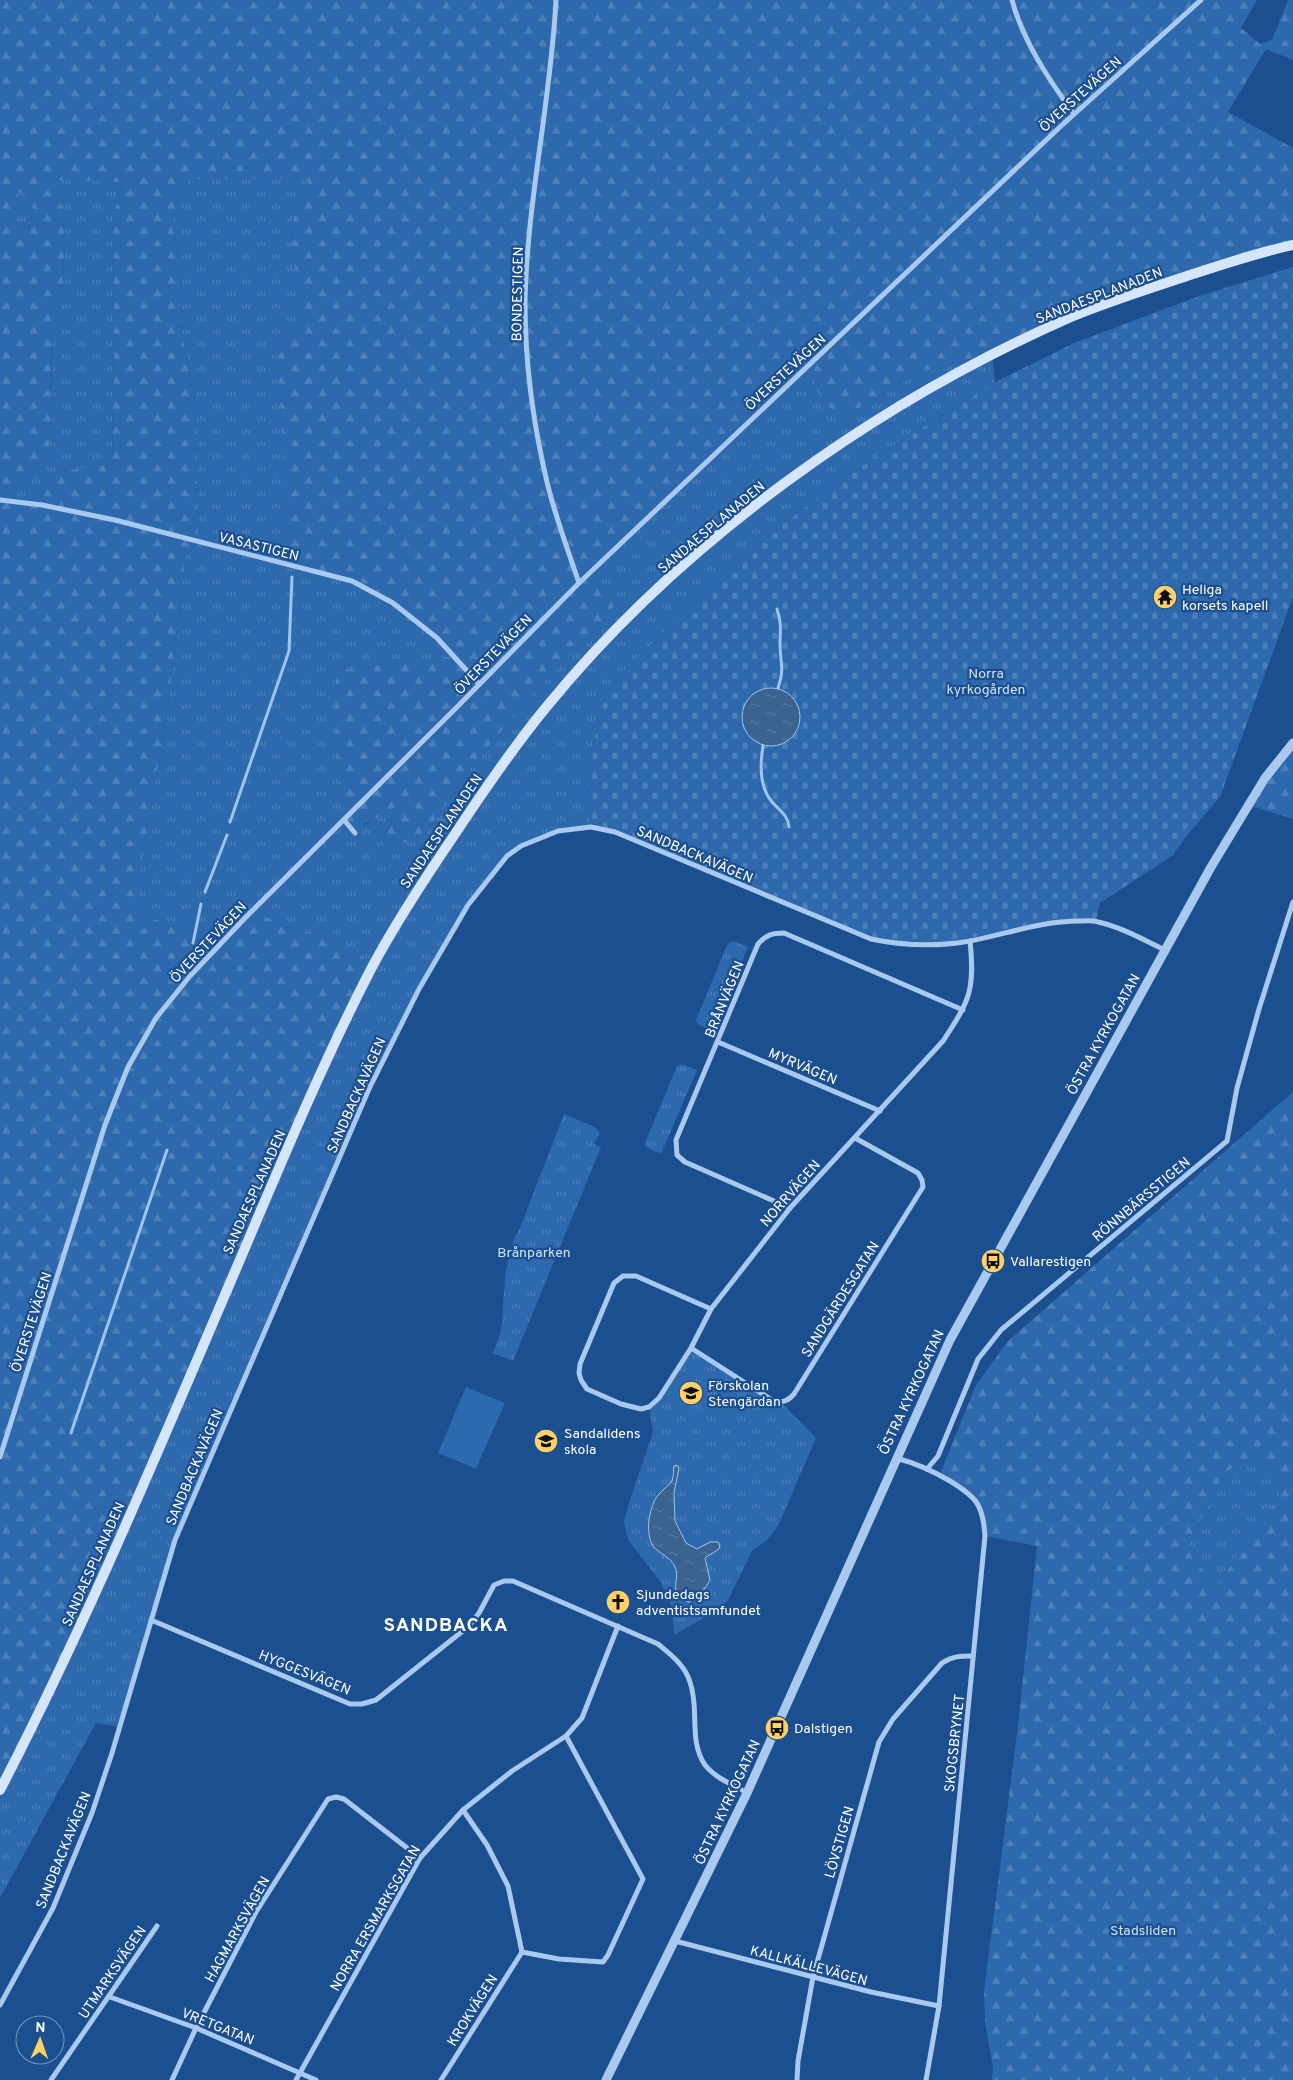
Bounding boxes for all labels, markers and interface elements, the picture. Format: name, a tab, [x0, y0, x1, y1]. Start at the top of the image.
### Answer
street label: ÖVERSTEVÄGEN	[1036, 53, 1126, 136]
street label: BONDESTIGEN	[509, 246, 528, 342]
street label: SANDAESPLANADEN	[1034, 264, 1165, 328]
street label: ÖVERSTEVÄGEN	[741, 330, 830, 415]
street label: SANDAESPLANADEN	[655, 478, 769, 578]
street label: VASASTIGEN	[217, 529, 301, 566]
place label: Heliga korsets kapell	[1182, 582, 1269, 615]
temple icon: Heliga korsets kapell	[1152, 584, 1178, 610]
street label: ÖVERSTEVÄGEN	[451, 611, 537, 699]
park label: Norra kyrkogården	[947, 666, 1025, 699]
street label: SANDAESPLANADEN	[398, 771, 487, 892]
street label: SANDBACKAVÄGEN	[634, 822, 756, 888]
street label: ÖVERSTEVÄGEN	[166, 898, 251, 987]
street label: BRÅNVÄGEN	[701, 958, 749, 1041]
street label: ÖSTRA KYRKOGATAN	[1063, 971, 1145, 1098]
street label: SANDBACKAVÄGEN	[323, 1035, 391, 1156]
street label: MYRVÄGEN	[765, 1044, 840, 1090]
street label: SANDAESPLANADEN	[220, 1128, 290, 1258]
street label: RÖNNBÄRSSTIGEN	[1089, 1154, 1194, 1246]
street label: NORRVÄGEN	[757, 1156, 825, 1231]
street label: SANDGÄRDESGATAN	[798, 1238, 884, 1361]
park label: Brånparken	[497, 1245, 571, 1262]
bus stop icon: Vallarestigen	[980, 1248, 1006, 1274]
place label: Vallarestigen	[1010, 1254, 1091, 1271]
street label: ÖVERSTEVÄGEN	[7, 1270, 57, 1375]
street label: ÖSTRA KYRKOGATAN	[875, 1327, 949, 1458]
place label: Förskolan Stengärdan	[708, 1378, 781, 1411]
school or university icon: Förskolan Stengärdan	[678, 1380, 704, 1406]
street label: SANDBACKAVÄGEN	[162, 1406, 228, 1528]
place label: Sandalidens skola	[564, 1426, 640, 1459]
school or university icon: Sandalidens skola	[533, 1428, 559, 1454]
street label: SANDAESPLANADEN	[59, 1500, 129, 1630]
place label: Sjundedags adventistsamfundet	[636, 1587, 761, 1620]
church icon: Sjundedags adventistsamfundet	[605, 1589, 631, 1615]
district label: SANDBACKA	[383, 1614, 509, 1638]
street label: HYGGESVÄGEN	[256, 1646, 353, 1700]
street label: SKOGSBRYNET	[942, 1693, 969, 1793]
bus stop icon: Dalstigen	[764, 1715, 790, 1741]
place label: Dalstigen	[794, 1721, 853, 1738]
street label: ÖSTRA KYRKOGATAN	[691, 1737, 765, 1868]
street label: SANDBACKAVÄGEN	[32, 1789, 96, 1912]
street label: LÖVSTIGEN	[821, 1804, 859, 1880]
street label: NORRA ERSMARKSGATAN	[327, 1843, 425, 1995]
street label: HAGMARKSVÄGEN	[201, 1873, 275, 1986]
street label: UTMARKSVÄGEN	[75, 1923, 151, 2023]
park label: Stadsliden	[1110, 1923, 1176, 1940]
street label: KALLKÄLLEVÄGEN	[748, 1942, 869, 1990]
street label: KROKVÄGEN	[444, 1971, 502, 2050]
street label: VRETGATAN	[179, 2005, 256, 2050]
north arrow	[15, 2015, 65, 2065]
text: N	[35, 2020, 46, 2037]

